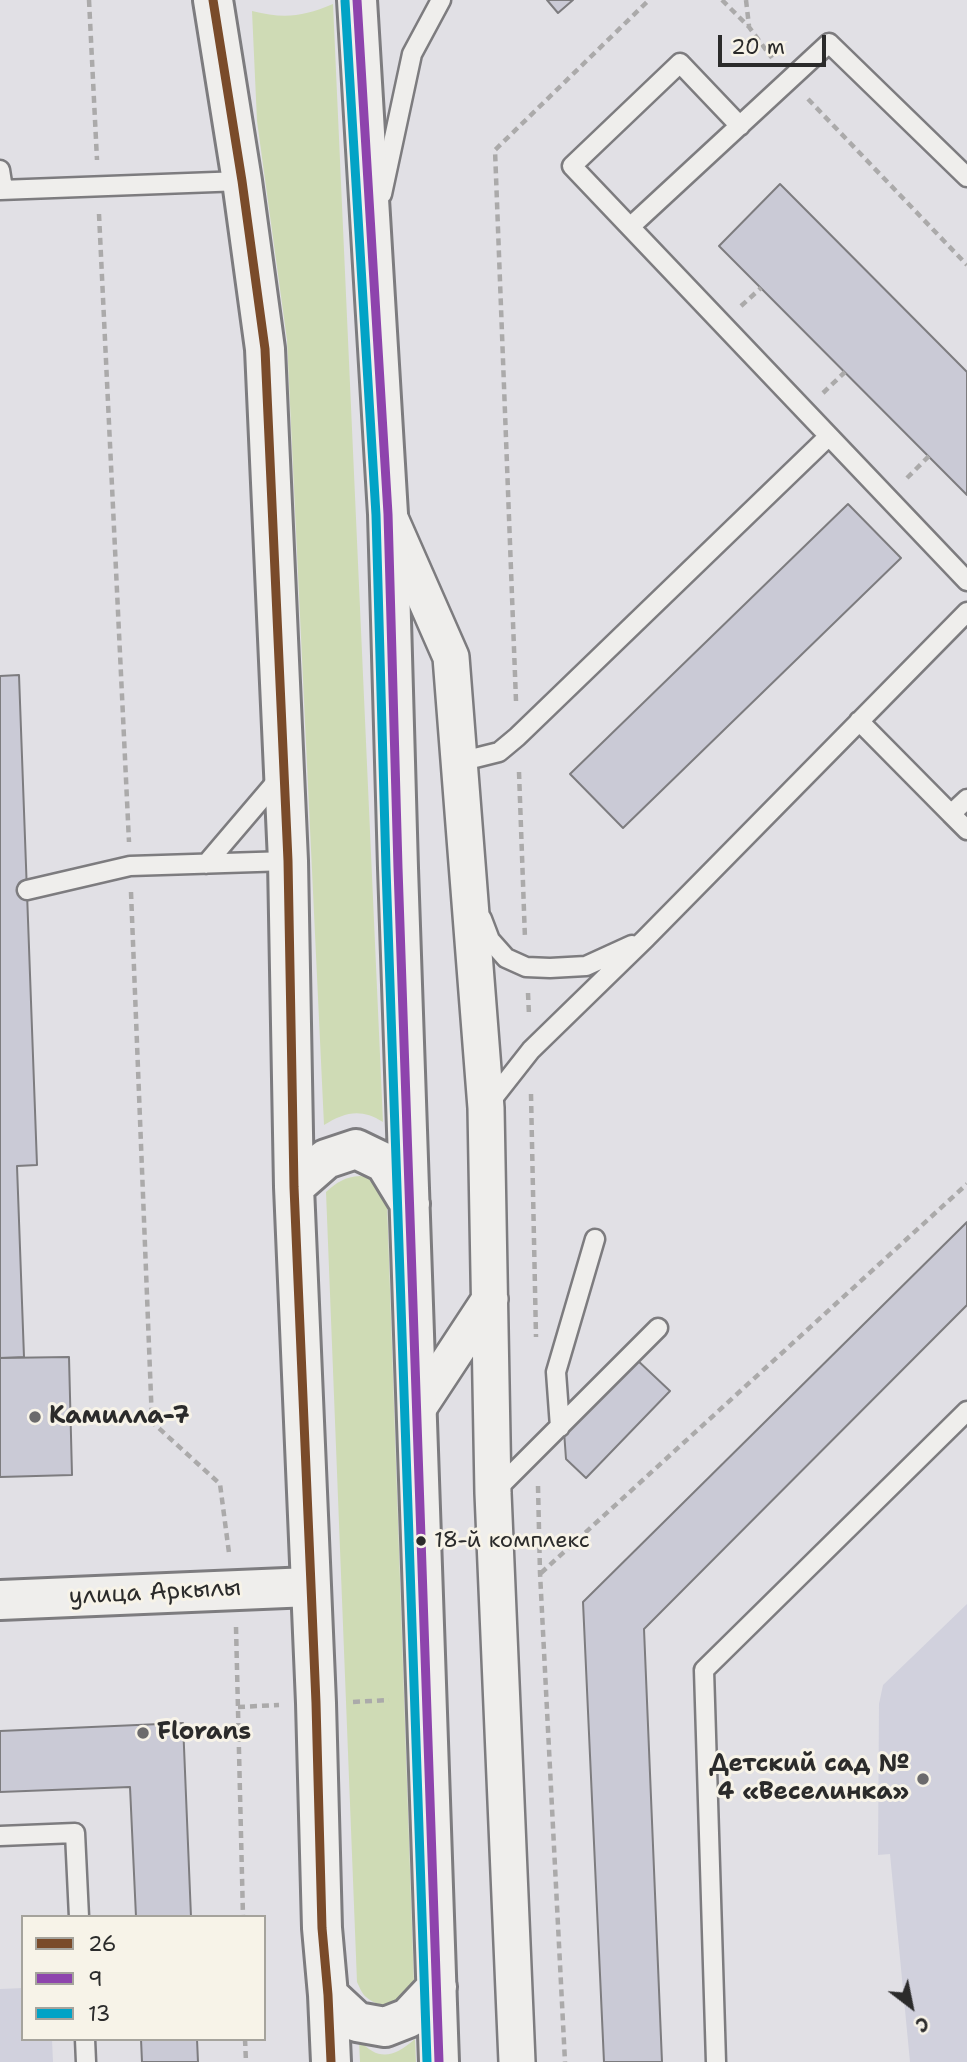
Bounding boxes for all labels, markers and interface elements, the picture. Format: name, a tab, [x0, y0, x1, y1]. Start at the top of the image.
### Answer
scale bar	[722, 21, 830, 65]
text: 20 m	[731, 33, 785, 61]
place label: Камилла-7	[49, 1403, 190, 1431]
marker: Камилла-7	[27, 1409, 43, 1425]
place label: 18-й комплекс	[434, 1528, 590, 1554]
marker: 18-й комплекс	[414, 1534, 428, 1548]
street label: улица Аркылы	[68, 1574, 242, 1612]
place label: Florans	[157, 1719, 251, 1747]
marker: Florans	[135, 1725, 151, 1741]
place label: Детский сад № 4 «Веселинка»	[709, 1751, 909, 1807]
marker: Детский сад № 4 «Веселинка»	[915, 1771, 931, 1787]
legend	[21, 1915, 266, 2041]
text: 26	[88, 1930, 116, 1958]
text: 9	[88, 1965, 103, 1993]
north arrow	[876, 1971, 946, 2041]
text: 13	[88, 2000, 110, 2028]
text: С	[911, 2011, 934, 2038]

